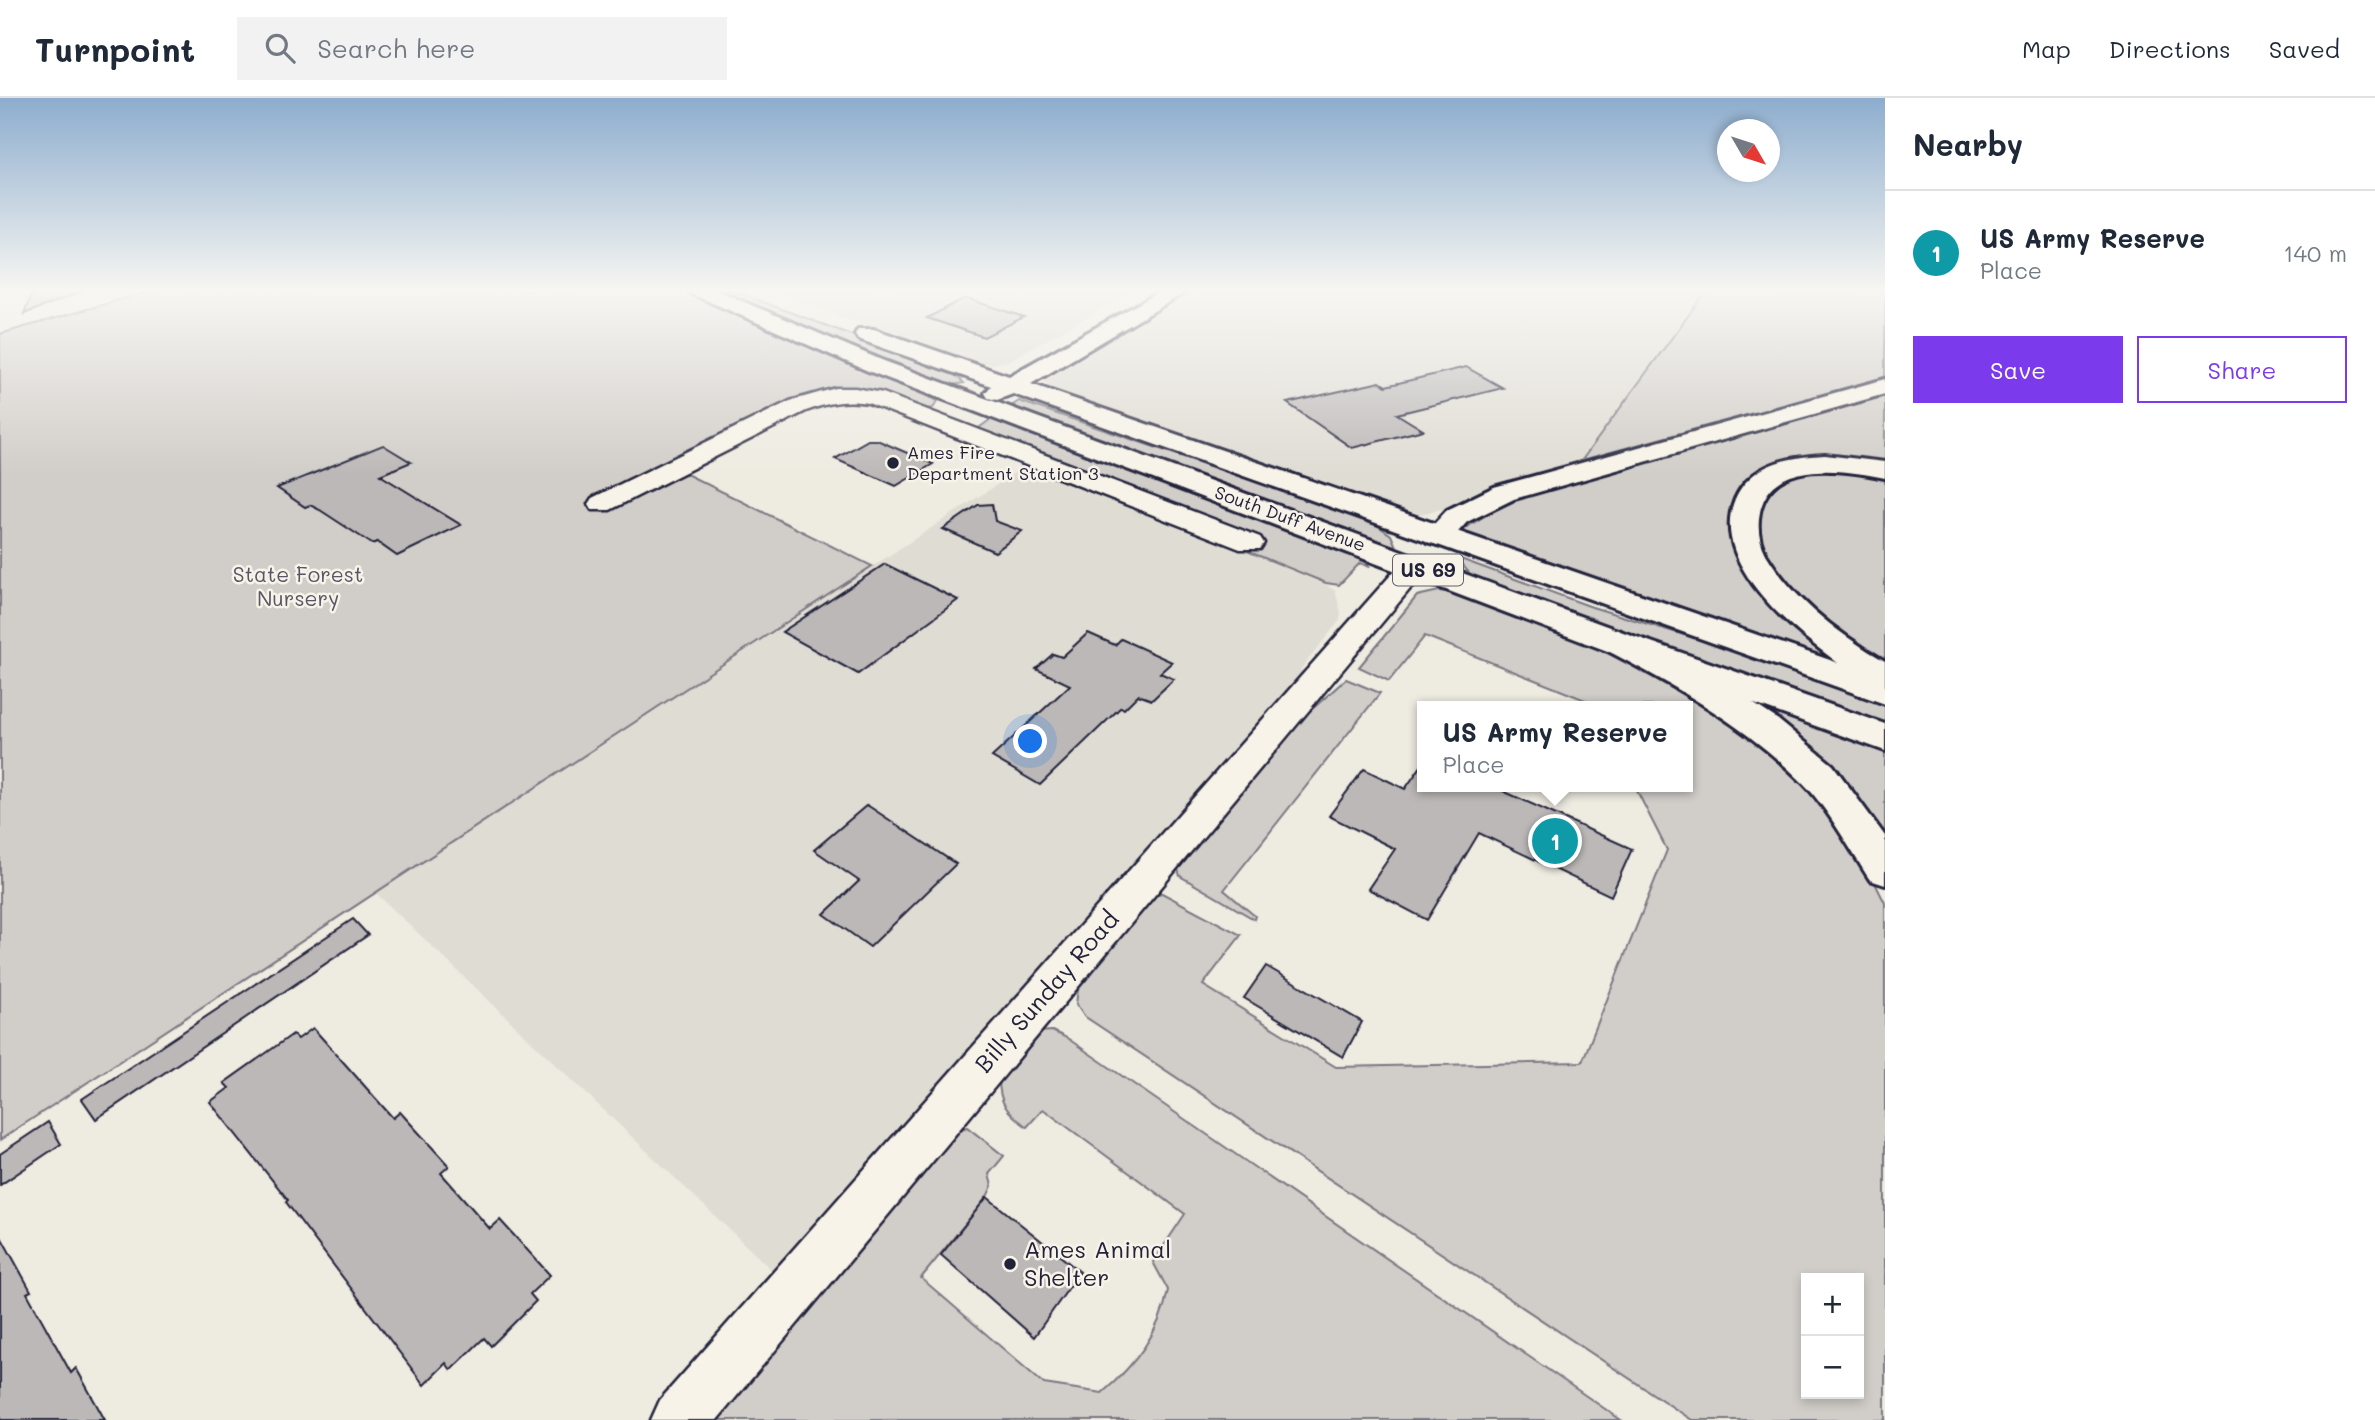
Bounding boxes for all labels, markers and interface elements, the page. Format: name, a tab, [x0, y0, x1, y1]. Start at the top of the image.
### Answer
search box	[237, 17, 727, 80]
text: Turnpoint	[35, 27, 195, 70]
icon: search	[261, 29, 299, 67]
text: Search here	[317, 31, 475, 65]
text: Map	[2022, 33, 2071, 64]
text: Directions	[2109, 33, 2231, 64]
text: Saved	[2269, 33, 2340, 64]
north arrow	[1717, 119, 1780, 182]
text: Nearby	[1913, 124, 2023, 164]
text: US Army Reserve	[1980, 221, 2205, 255]
text: 1	[1931, 238, 1941, 268]
text: 140 m	[2283, 238, 2347, 268]
text: Place	[1980, 255, 2042, 285]
button: Save	[1913, 336, 2123, 403]
button: Share	[2137, 336, 2347, 403]
place label: Ames Fire Department Station 3	[907, 440, 1099, 485]
marker: Ames Fire Department Station 3	[885, 455, 901, 471]
street label: South Duff Avenue	[1212, 480, 1369, 556]
road number: US 69	[1393, 555, 1463, 586]
park label: State Forest Nursery	[233, 560, 363, 611]
popup	[1417, 701, 1693, 792]
text: US Army Reserve	[1443, 715, 1667, 749]
your location	[1013, 724, 1047, 758]
text: Place	[1443, 749, 1504, 779]
pin: 1	[1532, 815, 1578, 867]
street label: Billy Sunday Road	[967, 904, 1125, 1078]
place label: Ames Animal Shelter	[1024, 1233, 1171, 1292]
marker: Ames Animal Shelter	[1002, 1256, 1018, 1272]
map controls	[1801, 1273, 1864, 1399]
button: +	[1801, 1273, 1864, 1336]
button: −	[1801, 1336, 1864, 1399]

